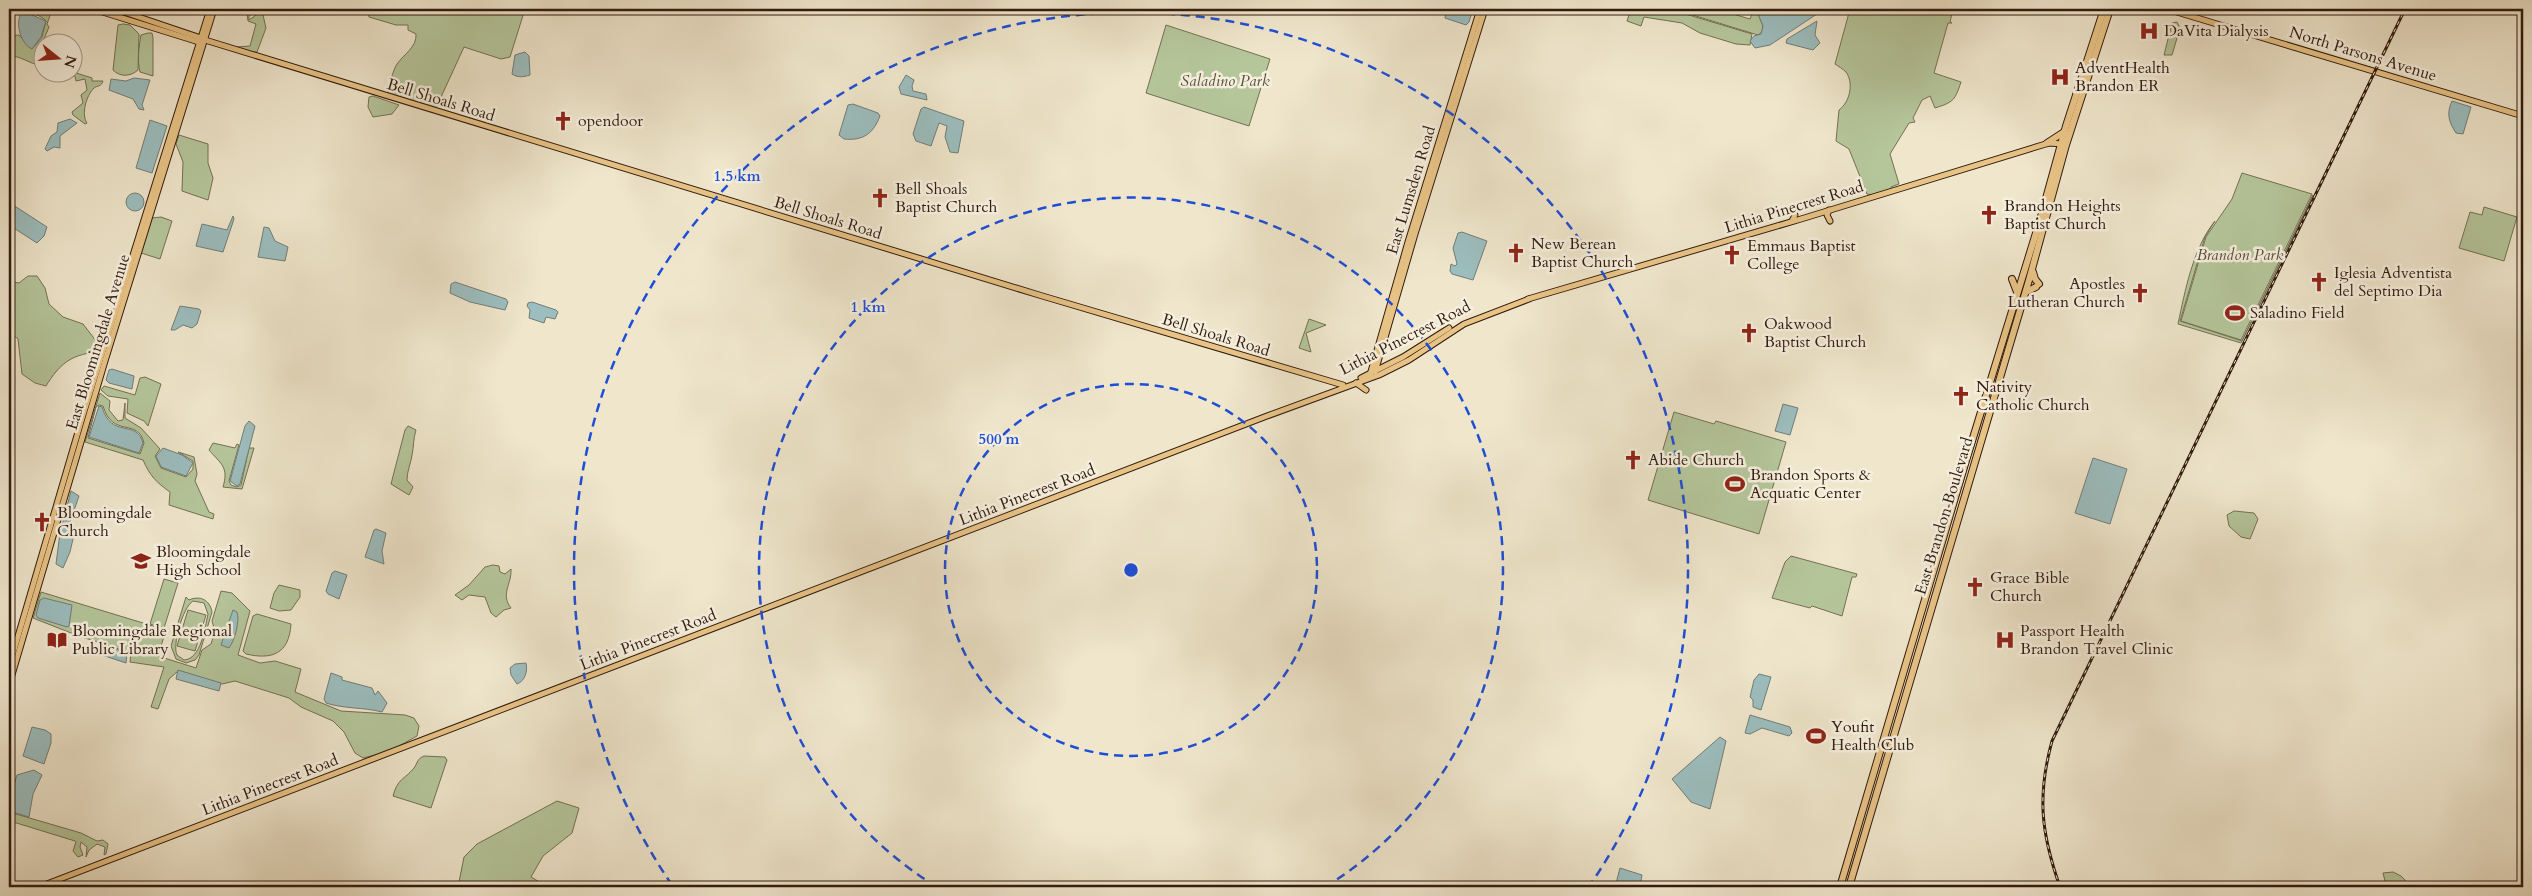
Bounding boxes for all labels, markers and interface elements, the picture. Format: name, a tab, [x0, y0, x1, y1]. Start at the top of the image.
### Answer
hospital icon: DaVita Dialysis	[2138, 20, 2160, 42]
place label: DaVita Dialysis	[2164, 20, 2269, 42]
street label: North Parsons Avenue	[2287, 21, 2439, 87]
north arrow	[32, 32, 82, 82]
text: N	[59, 53, 81, 70]
place label: AdventHealth Brandon ER	[2075, 57, 2170, 97]
hospital icon: AdventHealth Brandon ER	[2049, 66, 2071, 88]
park label: Saladino Park	[1180, 70, 1270, 92]
street label: Bell Shoals Road	[384, 73, 498, 127]
church icon: opendoor	[552, 110, 574, 132]
place label: opendoor	[578, 110, 643, 132]
street label: East Lumsden Road	[1381, 123, 1441, 257]
text: 1.5 km	[714, 166, 761, 186]
street label: Lithia Pinecrest Road	[1722, 175, 1867, 239]
place label: Bell Shoals Baptist Church	[895, 178, 997, 218]
church icon: Bell Shoals Baptist Church	[869, 187, 891, 209]
street label: Bell Shoals Road	[771, 191, 885, 245]
place label: Brandon Heights Baptist Church	[2004, 195, 2121, 235]
church icon: Brandon Heights Baptist Church	[1978, 204, 2000, 226]
place label: New Berean Baptist Church	[1531, 233, 1633, 273]
place label: Emmaus Baptist College	[1747, 235, 1856, 275]
church icon: New Berean Baptist Church	[1505, 242, 1527, 264]
church icon: Emmaus Baptist College	[1721, 244, 1743, 266]
park label: Brandon Park	[2197, 244, 2284, 266]
street label: East Bloomingdale Avenue	[61, 251, 135, 433]
place label: Iglesia Adventista del Septimo Dia	[2334, 262, 2452, 302]
church icon: Iglesia Adventista del Septimo Dia	[2308, 271, 2330, 293]
place label: Apostles Lutheran Church	[2008, 273, 2125, 313]
church icon: Apostles Lutheran Church	[2129, 282, 2151, 304]
street label: Lithia Pinecrest Road	[1336, 295, 1475, 381]
text: 1 km	[851, 297, 886, 317]
sports icon: Saladino Field	[2224, 302, 2246, 324]
place label: Saladino Field	[2250, 302, 2345, 324]
street label: Bell Shoals Road	[1159, 308, 1273, 362]
place label: Oakwood Baptist Church	[1764, 313, 1866, 353]
church icon: Oakwood Baptist Church	[1738, 322, 1760, 344]
place label: Nativity Catholic Church	[1976, 376, 2090, 416]
church icon: Nativity Catholic Church	[1950, 385, 1972, 407]
text: 500 m	[979, 429, 1020, 449]
street label: East Brandon Boulevard	[1910, 434, 1979, 598]
church icon: Abide Church	[1622, 449, 1644, 471]
place label: Abide Church	[1648, 449, 1744, 471]
street label: Lithia Pinecrest Road	[956, 459, 1099, 531]
place label: Brandon Sports & Acquatic Center	[1750, 464, 1871, 504]
sports icon: Brandon Sports & Acquatic Center	[1724, 473, 1746, 495]
place label: Bloomingdale Church	[57, 502, 152, 542]
church icon: Bloomingdale Church	[31, 511, 53, 533]
place label: Bloomingdale High School	[156, 541, 251, 581]
school or university icon: Bloomingdale High School	[130, 550, 152, 572]
centre of rings	[1122, 561, 1140, 579]
place label: Grace Bible Church	[1990, 567, 2070, 607]
church icon: Grace Bible Church	[1964, 576, 1986, 598]
street label: Lithia Pinecrest Road	[577, 604, 720, 676]
place label: Bloomingdale Regional Public Library	[72, 620, 232, 660]
place label: Passport Health Brandon Travel Clinic	[2020, 620, 2173, 660]
library icon: Bloomingdale Regional Public Library	[46, 629, 68, 651]
hospital icon: Passport Health Brandon Travel Clinic	[1994, 629, 2016, 651]
place label: Youfit Health Club	[1831, 716, 1914, 756]
sports icon: Youfit Health Club	[1805, 725, 1827, 747]
street label: Lithia Pinecrest Road	[199, 749, 342, 821]

